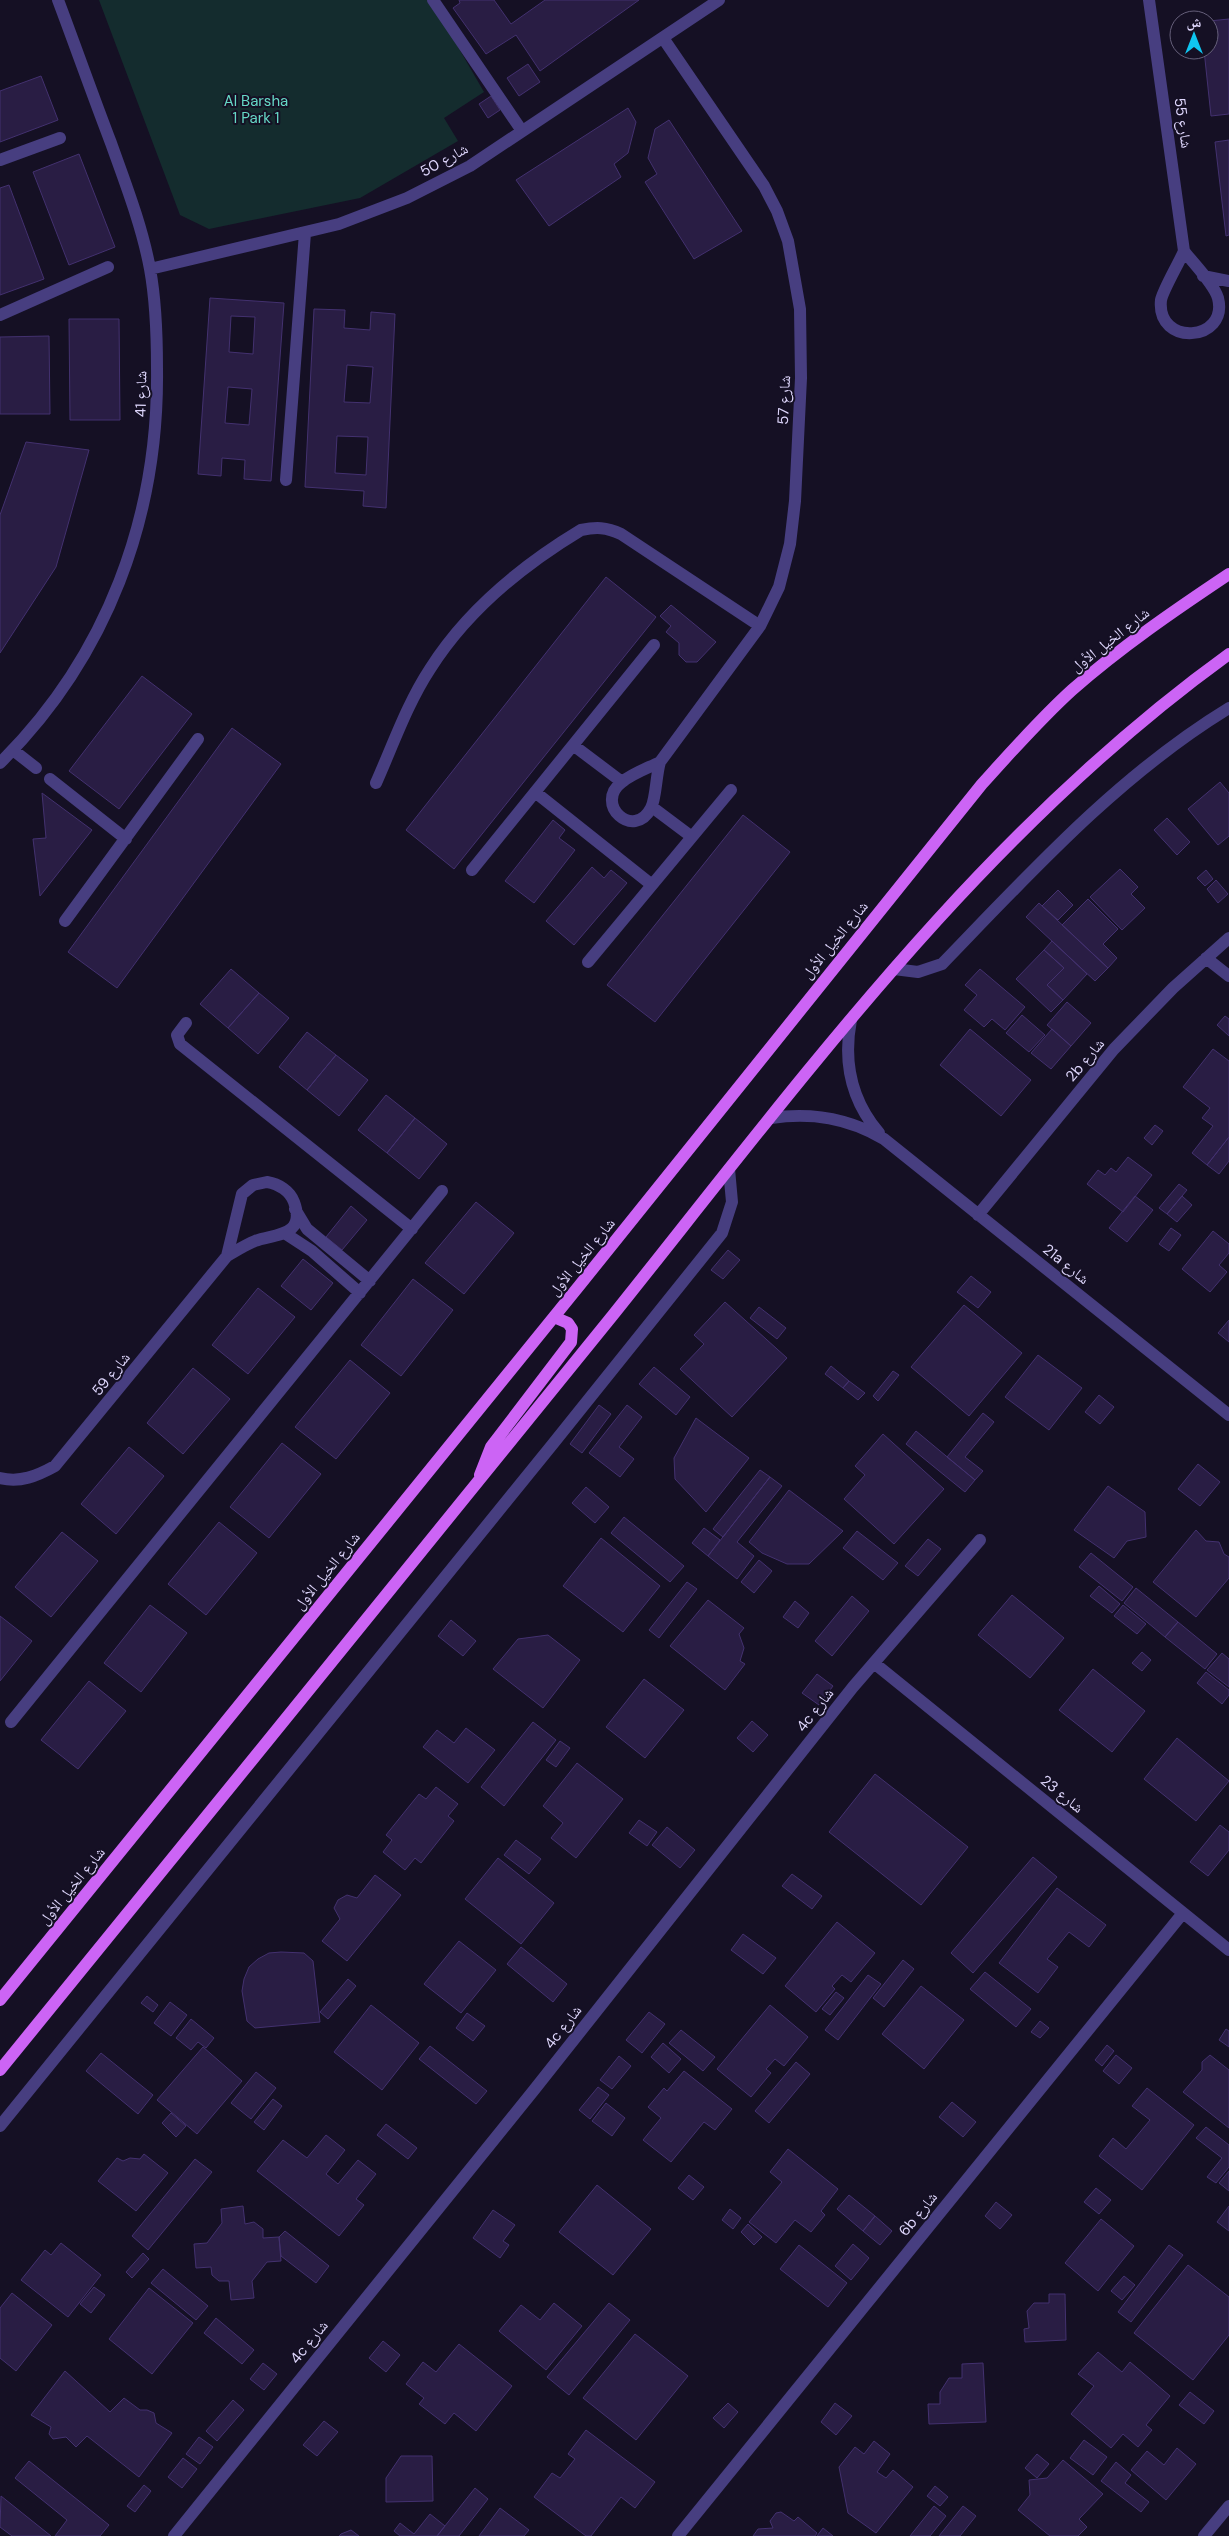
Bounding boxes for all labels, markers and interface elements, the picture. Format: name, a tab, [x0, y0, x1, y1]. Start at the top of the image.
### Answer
north arrow	[1169, 10, 1219, 60]
text: ش	[1187, 13, 1202, 31]
park label: Al Barsha 1 Park 1	[224, 91, 288, 128]
street label: شارع 55	[1170, 96, 1196, 150]
street label: شارع 50	[416, 139, 472, 181]
street label: شارع 41	[131, 371, 151, 417]
street label: شارع 57	[773, 375, 795, 425]
street label: شارع الخيل الأول	[1066, 603, 1154, 677]
street label: شارع الخيل الأول	[797, 897, 873, 983]
street label: 2b شارع	[1061, 1034, 1109, 1086]
street label: شارع الخيل الأول	[544, 1214, 620, 1300]
street label: 21a شارع	[1039, 1239, 1093, 1289]
street label: شارع 59	[87, 1348, 135, 1400]
street label: شارع الخيل الأول	[289, 1528, 365, 1614]
street label: 4c شارع	[792, 1684, 838, 1736]
street label: شارع 23	[1036, 1770, 1088, 1818]
street label: شارع الخيل الأول	[34, 1843, 110, 1929]
street label: 4c شارع	[540, 2001, 586, 2053]
street label: 6b شارع	[894, 2188, 942, 2240]
street label: 4c شارع	[285, 2316, 333, 2368]

